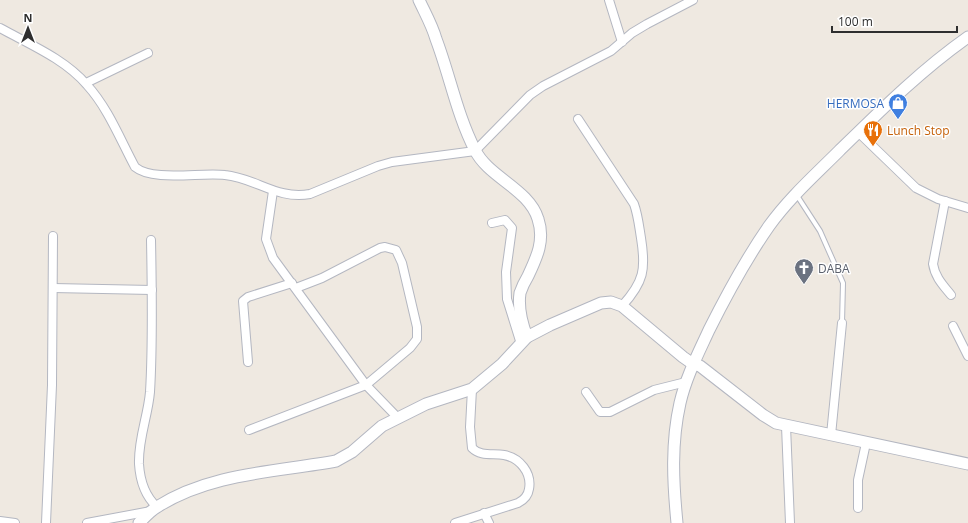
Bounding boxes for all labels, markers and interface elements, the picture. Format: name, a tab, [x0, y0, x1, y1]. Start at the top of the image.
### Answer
north arrow	[8, 8, 48, 48]
scale bar	[832, 8, 957, 34]
text: N	[24, 10, 32, 25]
text: 100 m	[838, 13, 873, 30]
shop icon: HERMOSA	[887, 92, 909, 120]
place label: HERMOSA	[827, 95, 884, 112]
restaurant icon: Lunch Stop	[862, 119, 884, 147]
place label: Lunch Stop	[887, 122, 950, 139]
church icon: DABA	[793, 257, 815, 285]
place label: DABA	[818, 260, 850, 277]

